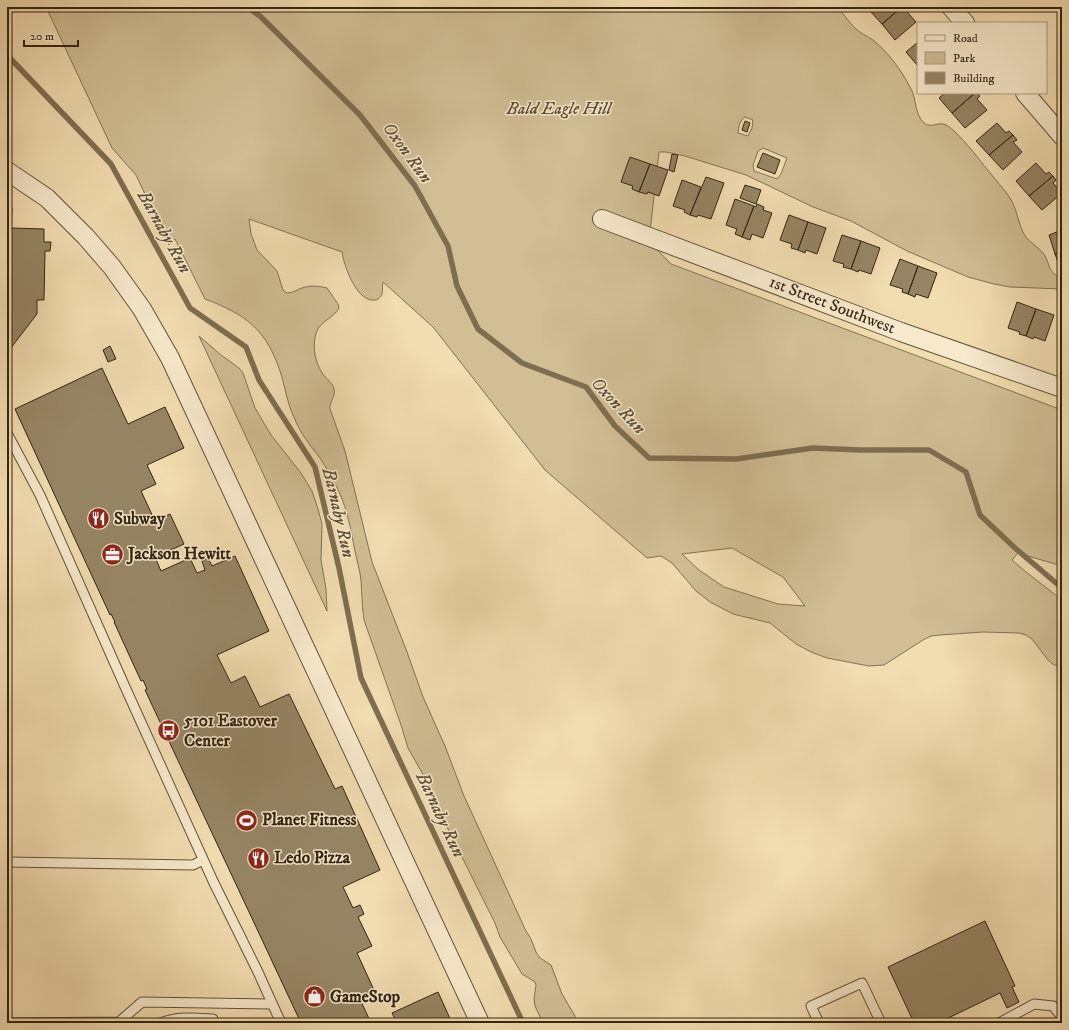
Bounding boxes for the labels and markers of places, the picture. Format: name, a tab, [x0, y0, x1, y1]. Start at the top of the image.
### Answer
restaurant icon: Subway	[85, 506, 111, 532]
place label: Subway	[114, 508, 166, 530]
office icon: Jackson Hewitt	[99, 541, 125, 567]
place label: Jackson Hewitt	[126, 543, 232, 565]
place label: 5101 Eastover Center	[183, 710, 278, 752]
bus stop icon: 5101 Eastover Center	[155, 718, 181, 744]
sports icon: Planet Fitness	[233, 807, 259, 833]
place label: Planet Fitness	[262, 809, 357, 831]
restaurant icon: Ledo Pizza	[245, 845, 271, 871]
place label: Ledo Pizza	[274, 847, 351, 869]
shop icon: GameStop	[301, 984, 327, 1010]
place label: GameStop	[330, 986, 400, 1008]

